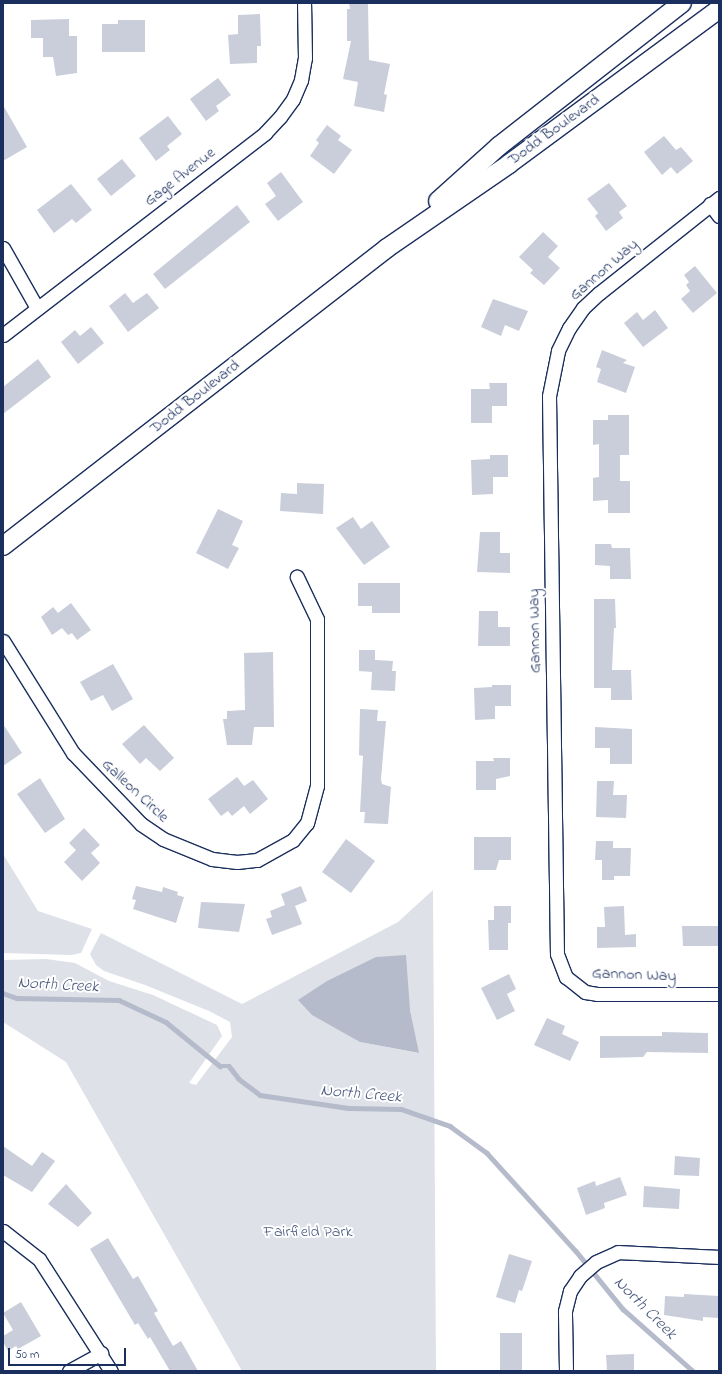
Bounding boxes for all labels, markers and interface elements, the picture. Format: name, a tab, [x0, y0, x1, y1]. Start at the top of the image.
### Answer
street label: Dodd Boulevard	[504, 90, 604, 170]
street label: Gage Avenue	[141, 143, 219, 211]
street label: Gannon Way	[566, 235, 642, 305]
street label: Dodd Boulevard	[146, 356, 244, 438]
street label: Gannon Way	[525, 589, 545, 673]
street label: Galleon Circle	[97, 755, 173, 827]
street label: Gannon Way	[591, 964, 677, 986]
water label: North Creek	[17, 973, 99, 997]
water label: North Creek	[320, 1080, 402, 1108]
park label: Fairfield Park	[264, 1222, 352, 1242]
water label: North Creek	[609, 1272, 681, 1344]
scale bar	[10, 1340, 128, 1366]
text: 50 m	[15, 1346, 39, 1364]

